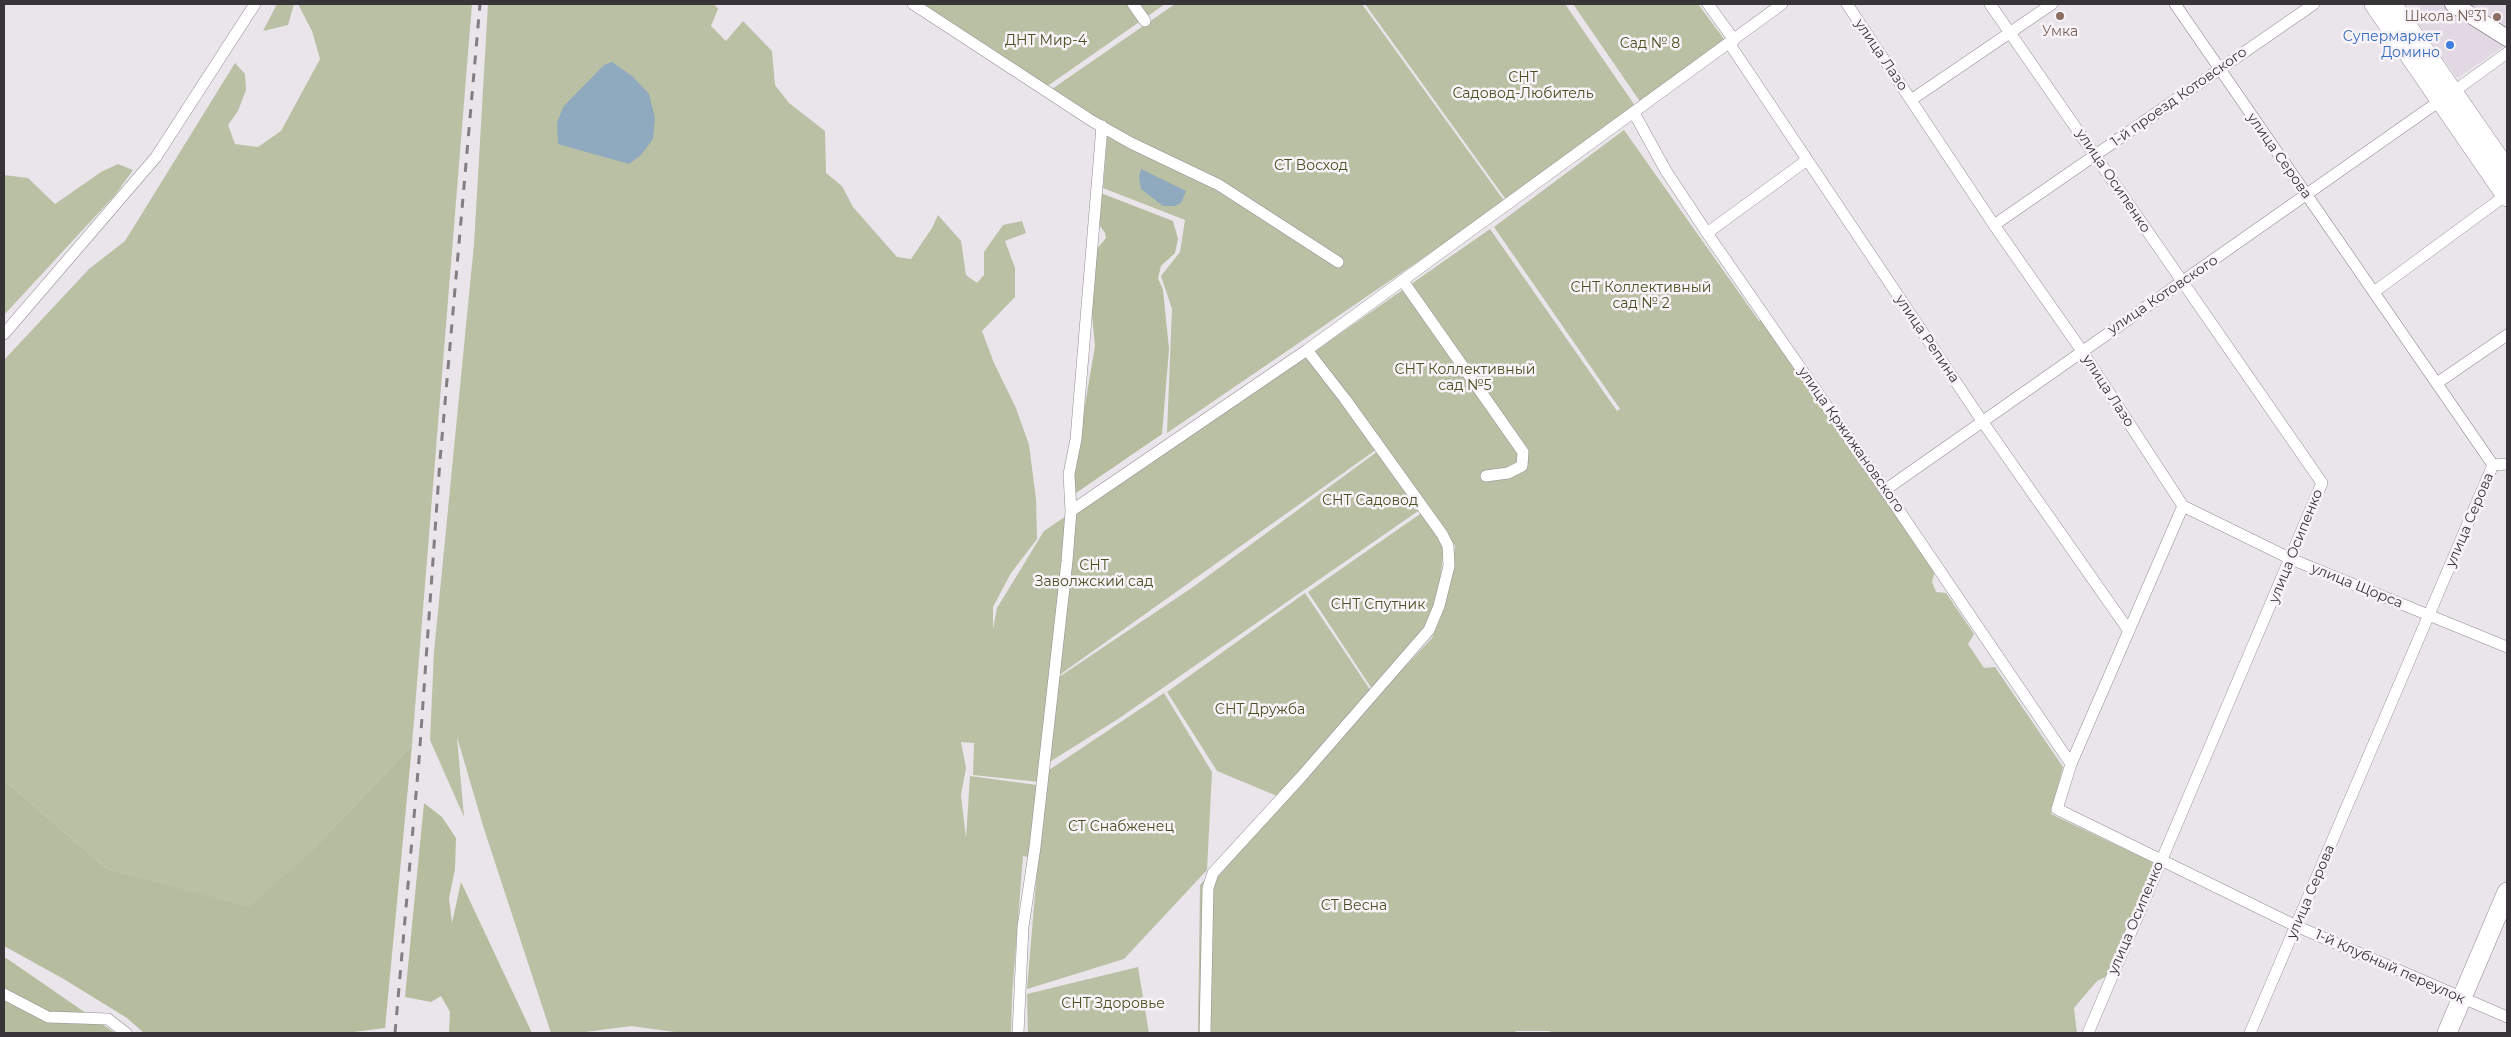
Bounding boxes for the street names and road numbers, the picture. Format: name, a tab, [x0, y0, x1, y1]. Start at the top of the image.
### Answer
street label: улица Лазо	[1851, 16, 1911, 94]
street label: 1-й проезд Котовского	[2108, 44, 2250, 150]
street label: улица Серова	[2243, 110, 2315, 202]
street label: улица Осипенко	[2072, 126, 2154, 236]
street label: улица Котовского	[2105, 252, 2221, 338]
street label: улица Репина	[1891, 292, 1963, 386]
street label: улица Лазо	[2078, 352, 2138, 430]
street label: улица Кржижановского	[1794, 364, 1908, 516]
street label: улица Серова	[2443, 470, 2497, 570]
street label: улица Осипенко	[2266, 487, 2326, 605]
street label: улица Щорса	[2309, 560, 2405, 612]
street label: улица Серова	[2284, 842, 2338, 942]
street label: улица Осипенко	[2105, 859, 2167, 977]
street label: 1-й Клубный переулок	[2312, 926, 2468, 1008]

